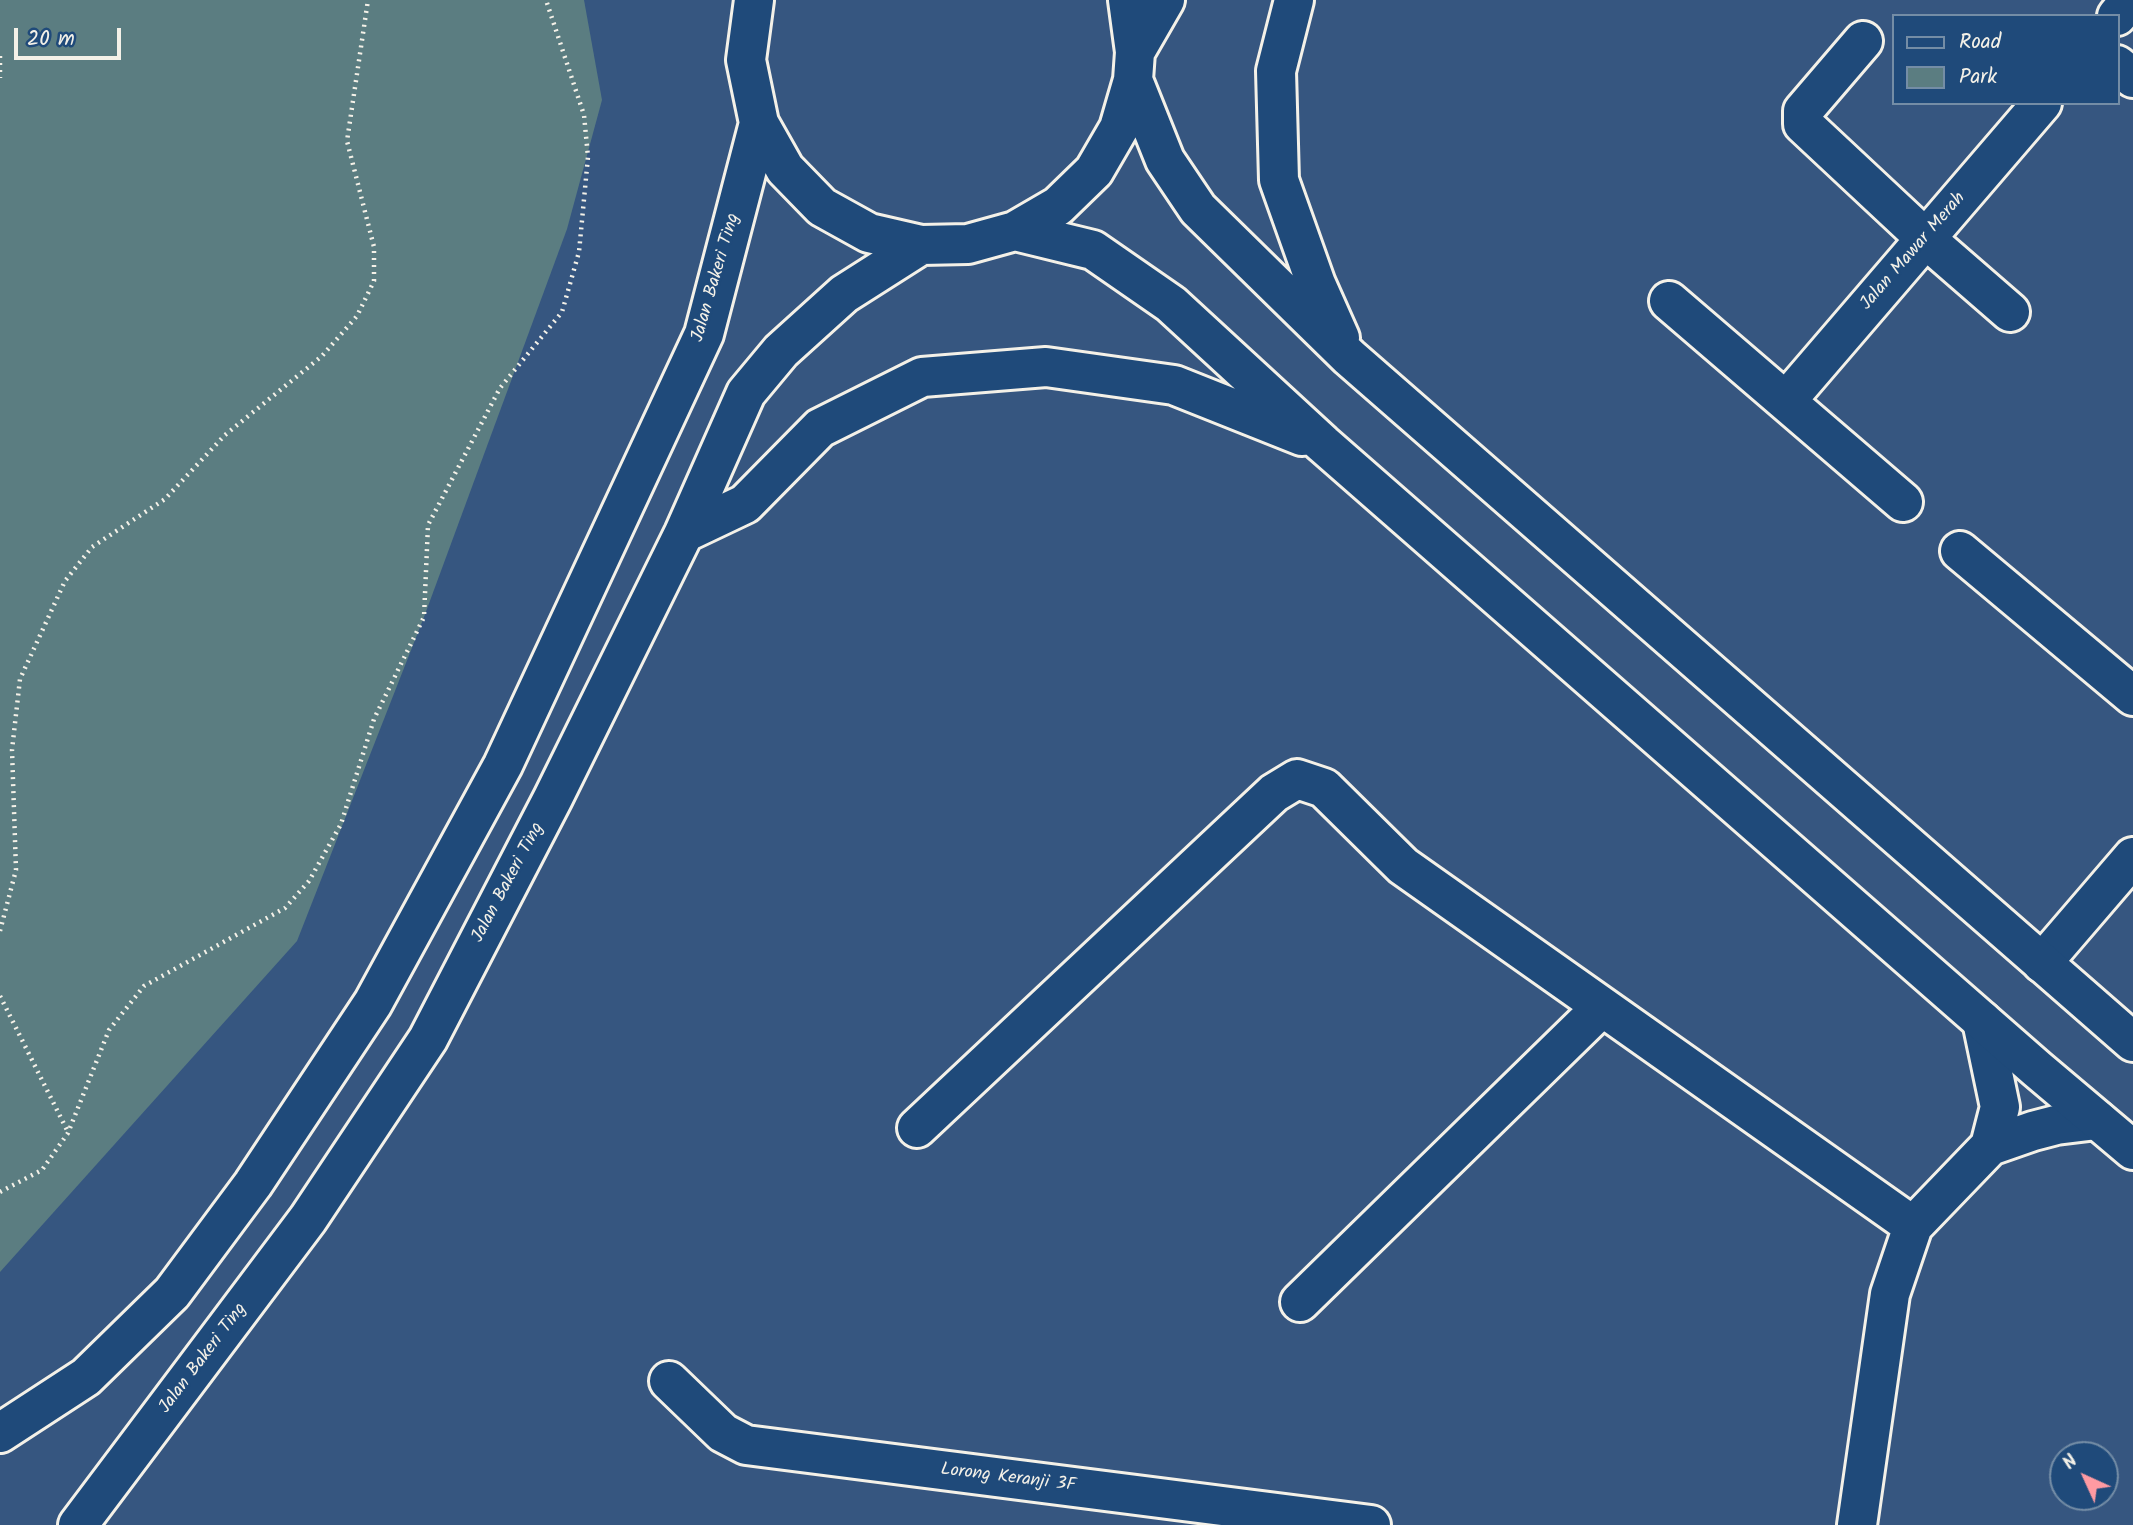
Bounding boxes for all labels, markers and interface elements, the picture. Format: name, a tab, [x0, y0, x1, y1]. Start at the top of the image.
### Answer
scale bar	[18, 14, 124, 58]
legend	[1892, 14, 2119, 105]
text: 20 m	[27, 23, 75, 56]
text: Road	[1959, 26, 2001, 59]
text: Park	[1959, 61, 1997, 94]
street label: Jalan Mawar Merah	[1857, 189, 1971, 315]
street label: Jalan Bakeri Ting	[688, 211, 746, 345]
street label: Jalan Bakeri Ting	[468, 819, 550, 947]
street label: Jalan Bakeri Ting	[156, 1300, 252, 1418]
north arrow	[2049, 1441, 2119, 1511]
text: N	[2056, 1448, 2085, 1477]
street label: Lorong Keranji 3F	[939, 1460, 1077, 1498]

